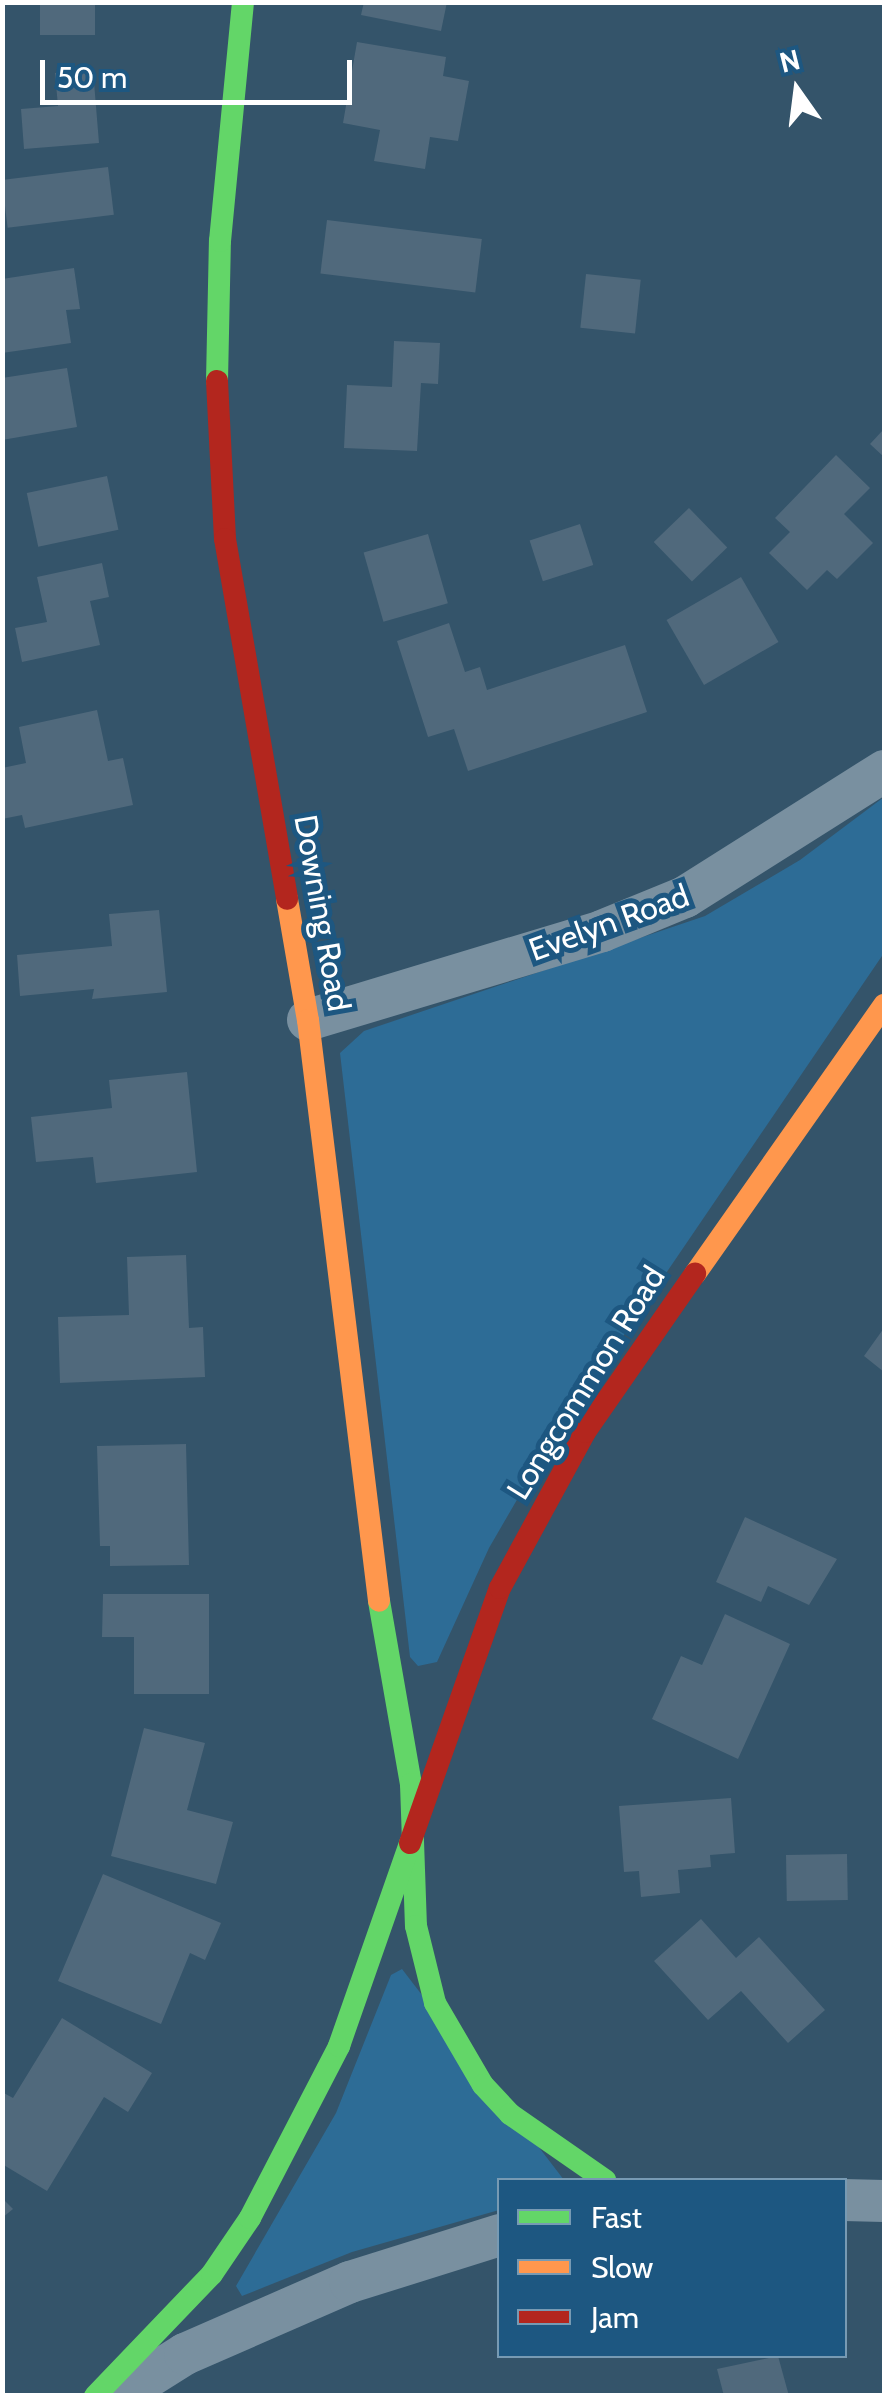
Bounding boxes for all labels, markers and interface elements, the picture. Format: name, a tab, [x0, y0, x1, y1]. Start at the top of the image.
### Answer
scale bar	[45, 40, 358, 102]
north arrow	[747, 40, 847, 140]
text: N	[776, 42, 803, 80]
text: 50 m	[57, 59, 127, 96]
street label: Downing Road	[286, 812, 358, 1014]
street label: Evelyn Road	[524, 876, 694, 970]
street label: Longcommon Road	[499, 1259, 673, 1507]
legend	[497, 2178, 847, 2358]
text: Fast	[591, 2199, 642, 2236]
text: Slow	[591, 2249, 653, 2286]
text: Jam	[591, 2299, 639, 2336]

